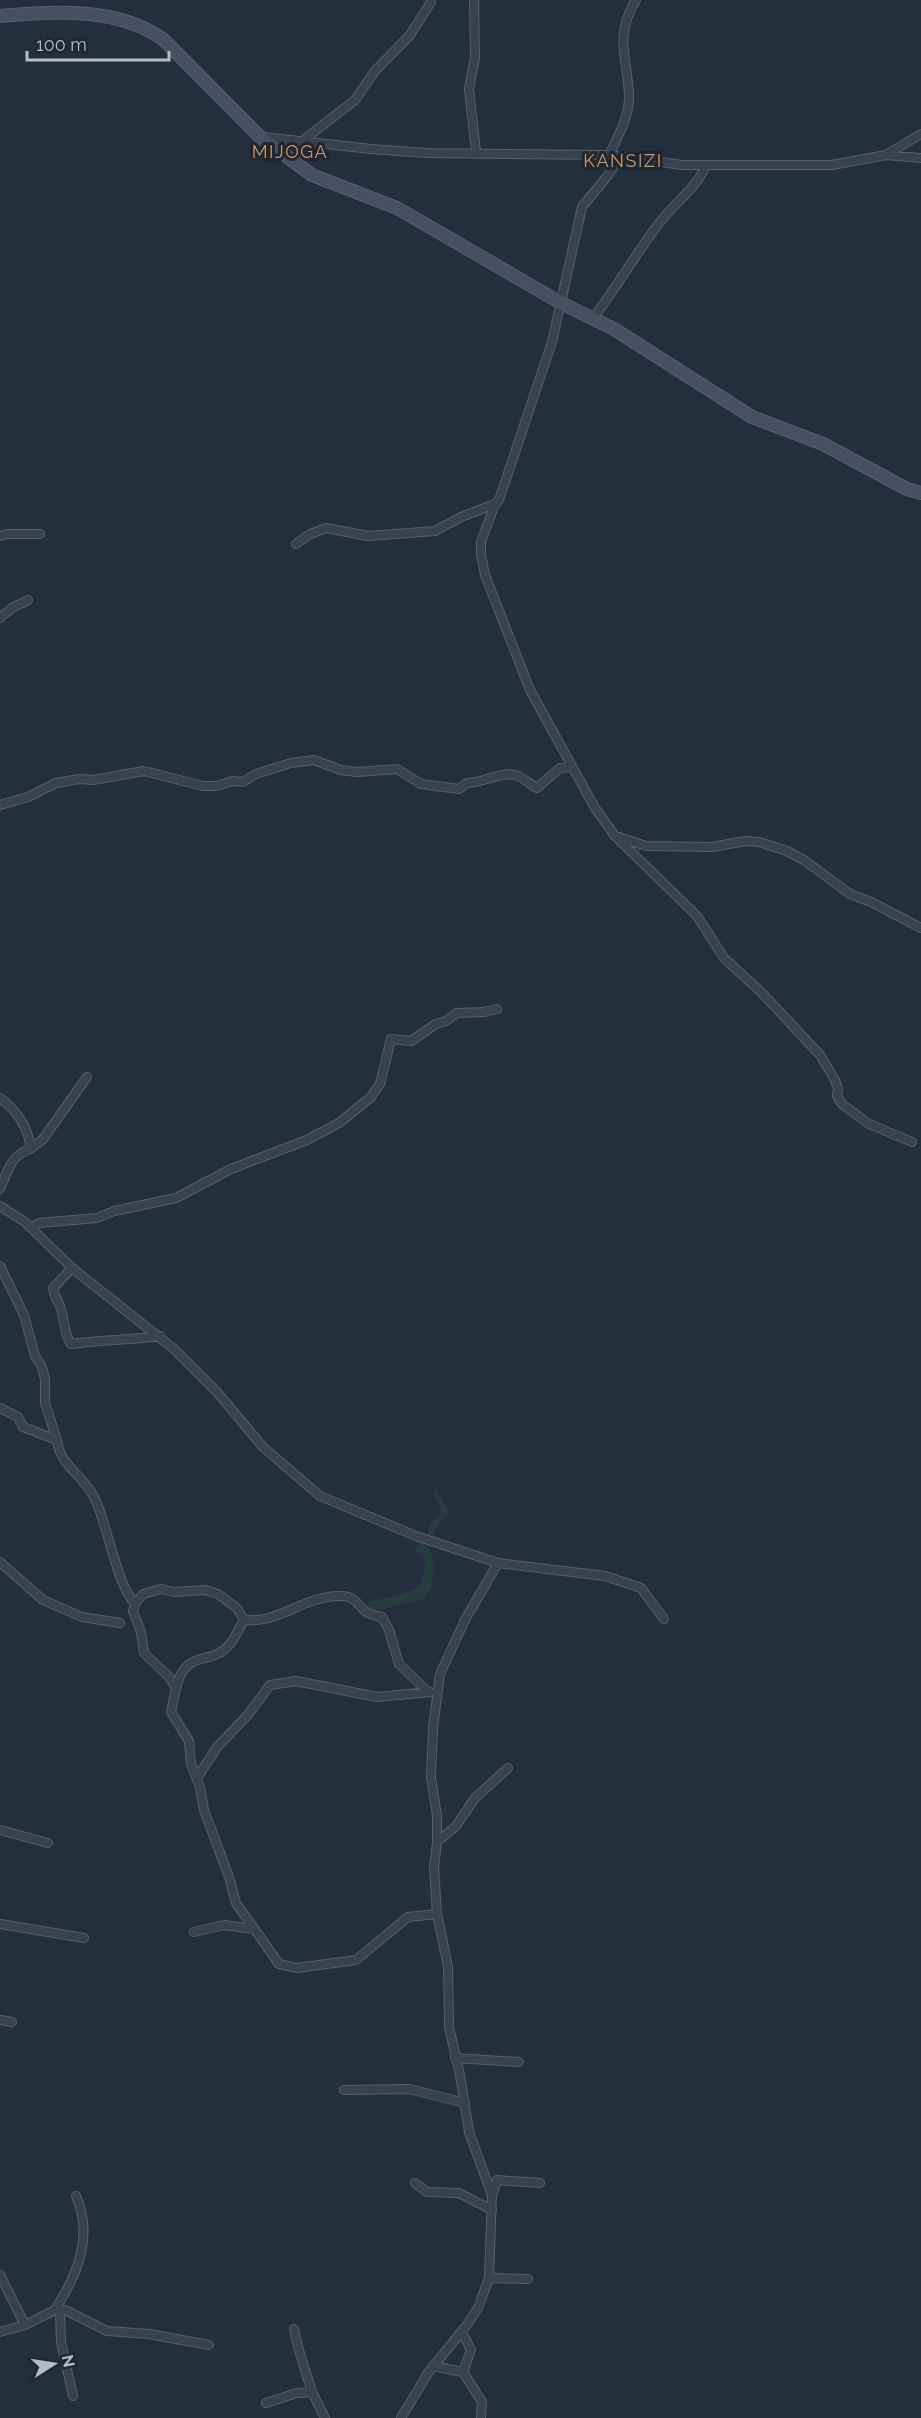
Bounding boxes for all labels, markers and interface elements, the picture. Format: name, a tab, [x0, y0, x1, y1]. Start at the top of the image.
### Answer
scale bar	[27, 24, 170, 62]
text: 100 m	[36, 34, 87, 55]
district label: MIJOGA	[252, 141, 328, 162]
district label: KANSIZI	[583, 150, 663, 171]
north arrow	[24, 2334, 84, 2394]
text: N	[58, 2353, 79, 2369]

